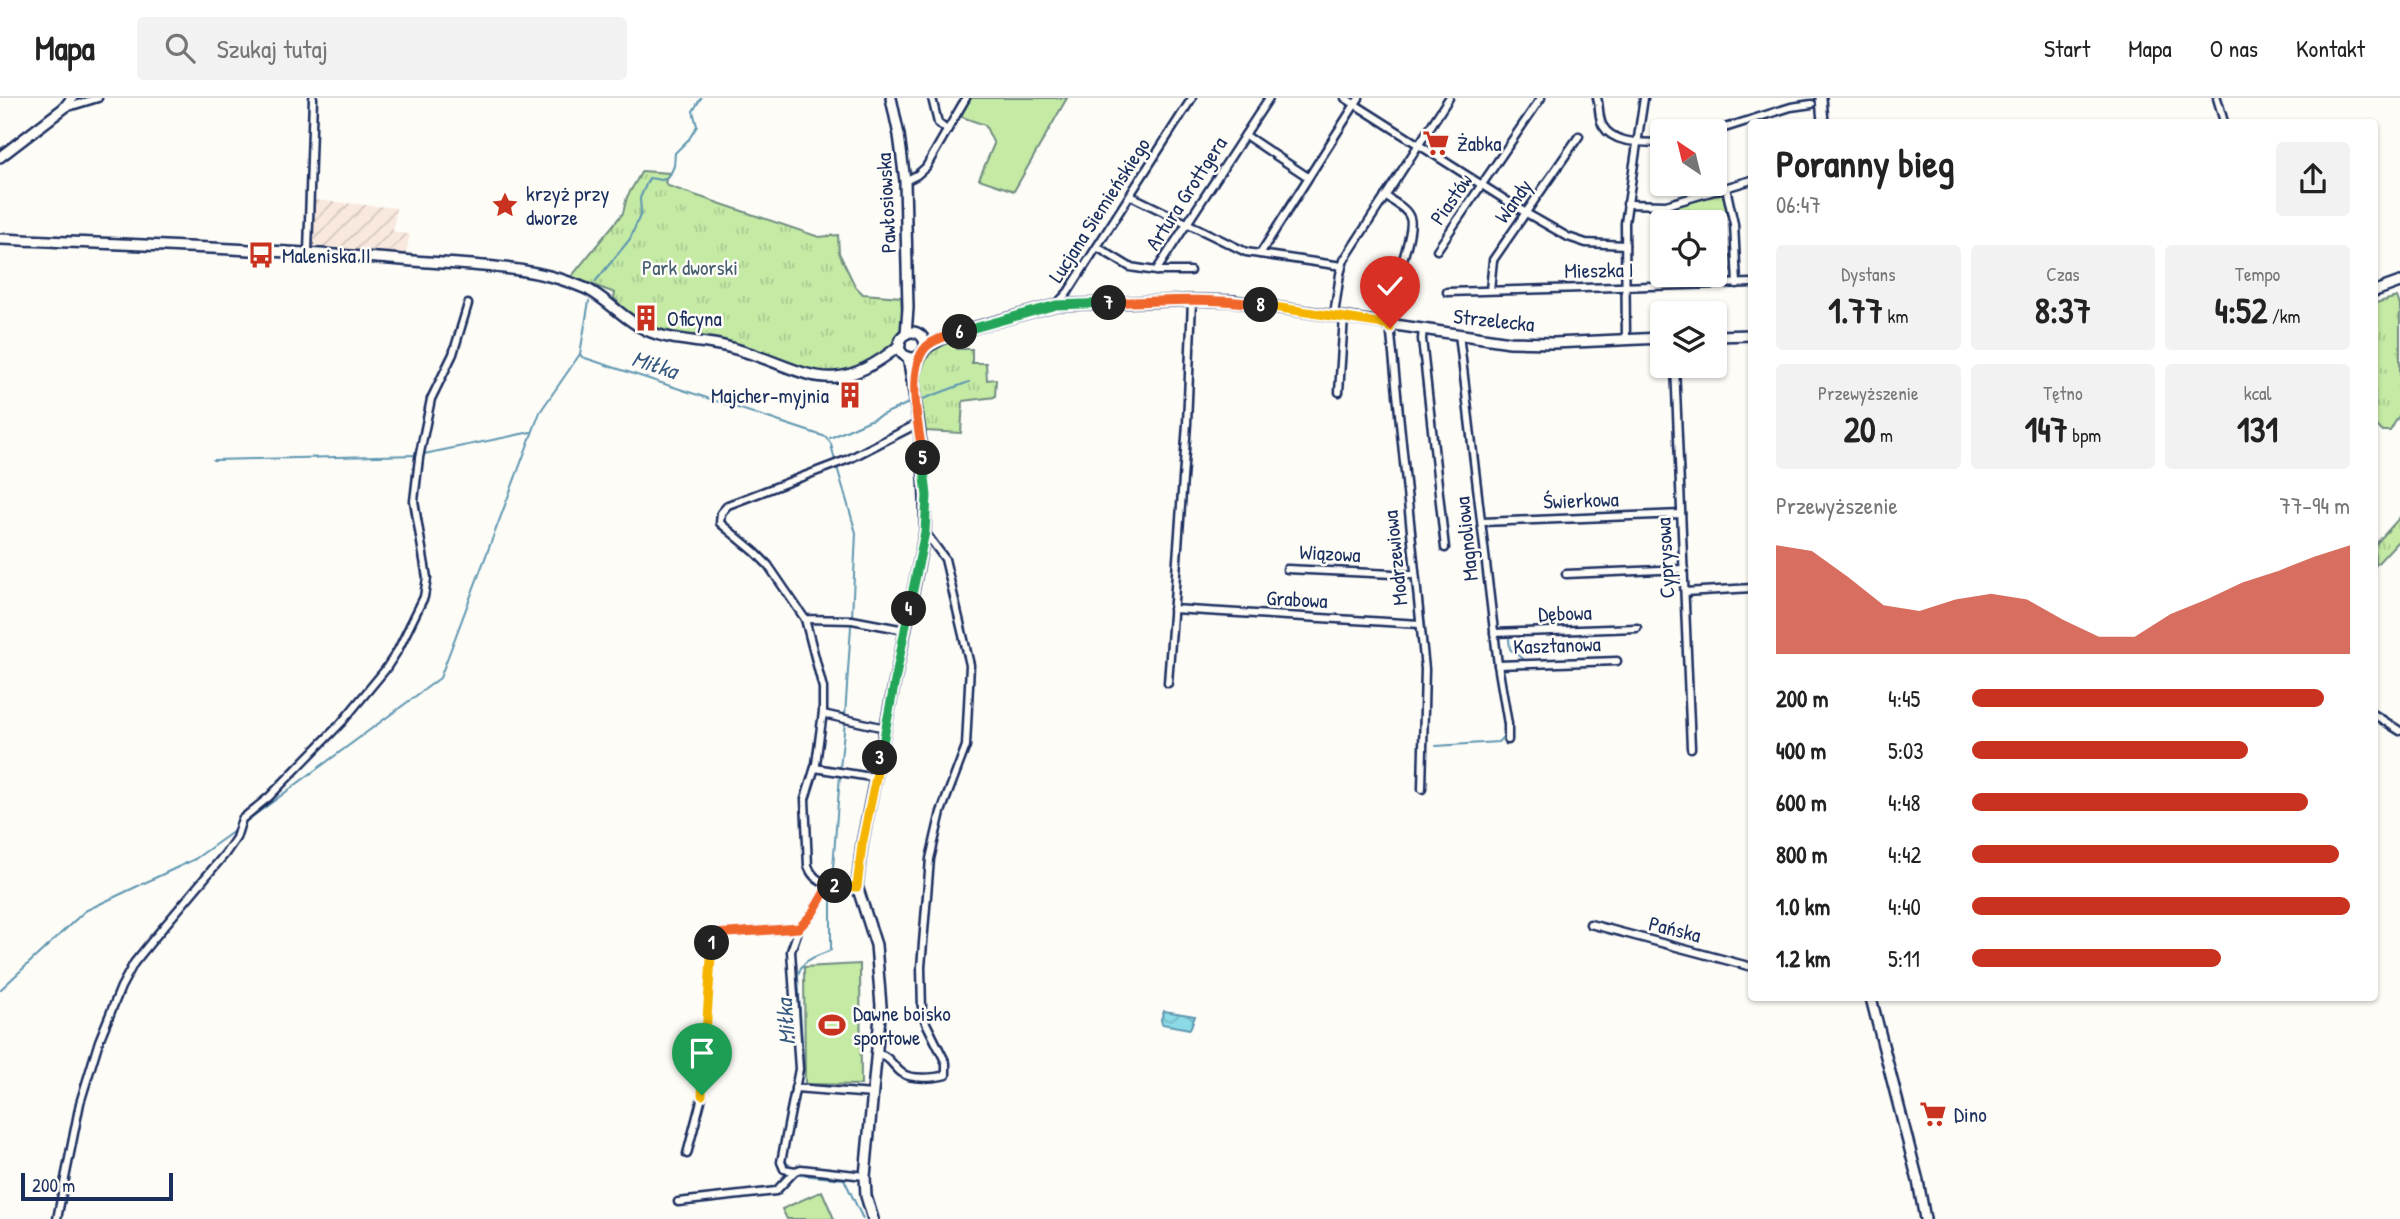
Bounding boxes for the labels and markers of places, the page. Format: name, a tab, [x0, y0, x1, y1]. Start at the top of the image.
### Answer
supermarket icon: Żabka	[1421, 128, 1451, 158]
place label: Żabka	[1457, 129, 1501, 158]
place label: krzyż przy dworze	[526, 179, 610, 232]
place icon: krzyż przy dworze	[490, 190, 520, 220]
bus stop icon: Maleniska II	[246, 240, 276, 270]
place label: Maleniska II	[282, 241, 371, 270]
pin	[1360, 256, 1420, 328]
pin: 7	[1092, 286, 1126, 320]
pin: 8	[1244, 288, 1278, 322]
building icon: Oficyna	[631, 303, 661, 333]
place label: Oficyna	[667, 304, 722, 333]
pin: 6	[942, 314, 978, 350]
building icon: Majcher-myjnia	[835, 380, 865, 410]
place label: Majcher-myjnia	[711, 381, 829, 410]
pin: 5	[906, 440, 940, 476]
pin: 4	[892, 592, 926, 626]
pin: 3	[862, 740, 898, 776]
pin: 2	[818, 868, 852, 904]
pin: 1	[694, 926, 730, 960]
place label: Dawne boisko sportowe	[853, 999, 951, 1052]
sports icon: Dawne boisko sportowe	[817, 1010, 847, 1040]
pin	[672, 1023, 732, 1095]
supermarket icon: Dino	[1918, 1099, 1948, 1129]
place label: Dino	[1954, 1100, 1987, 1129]

